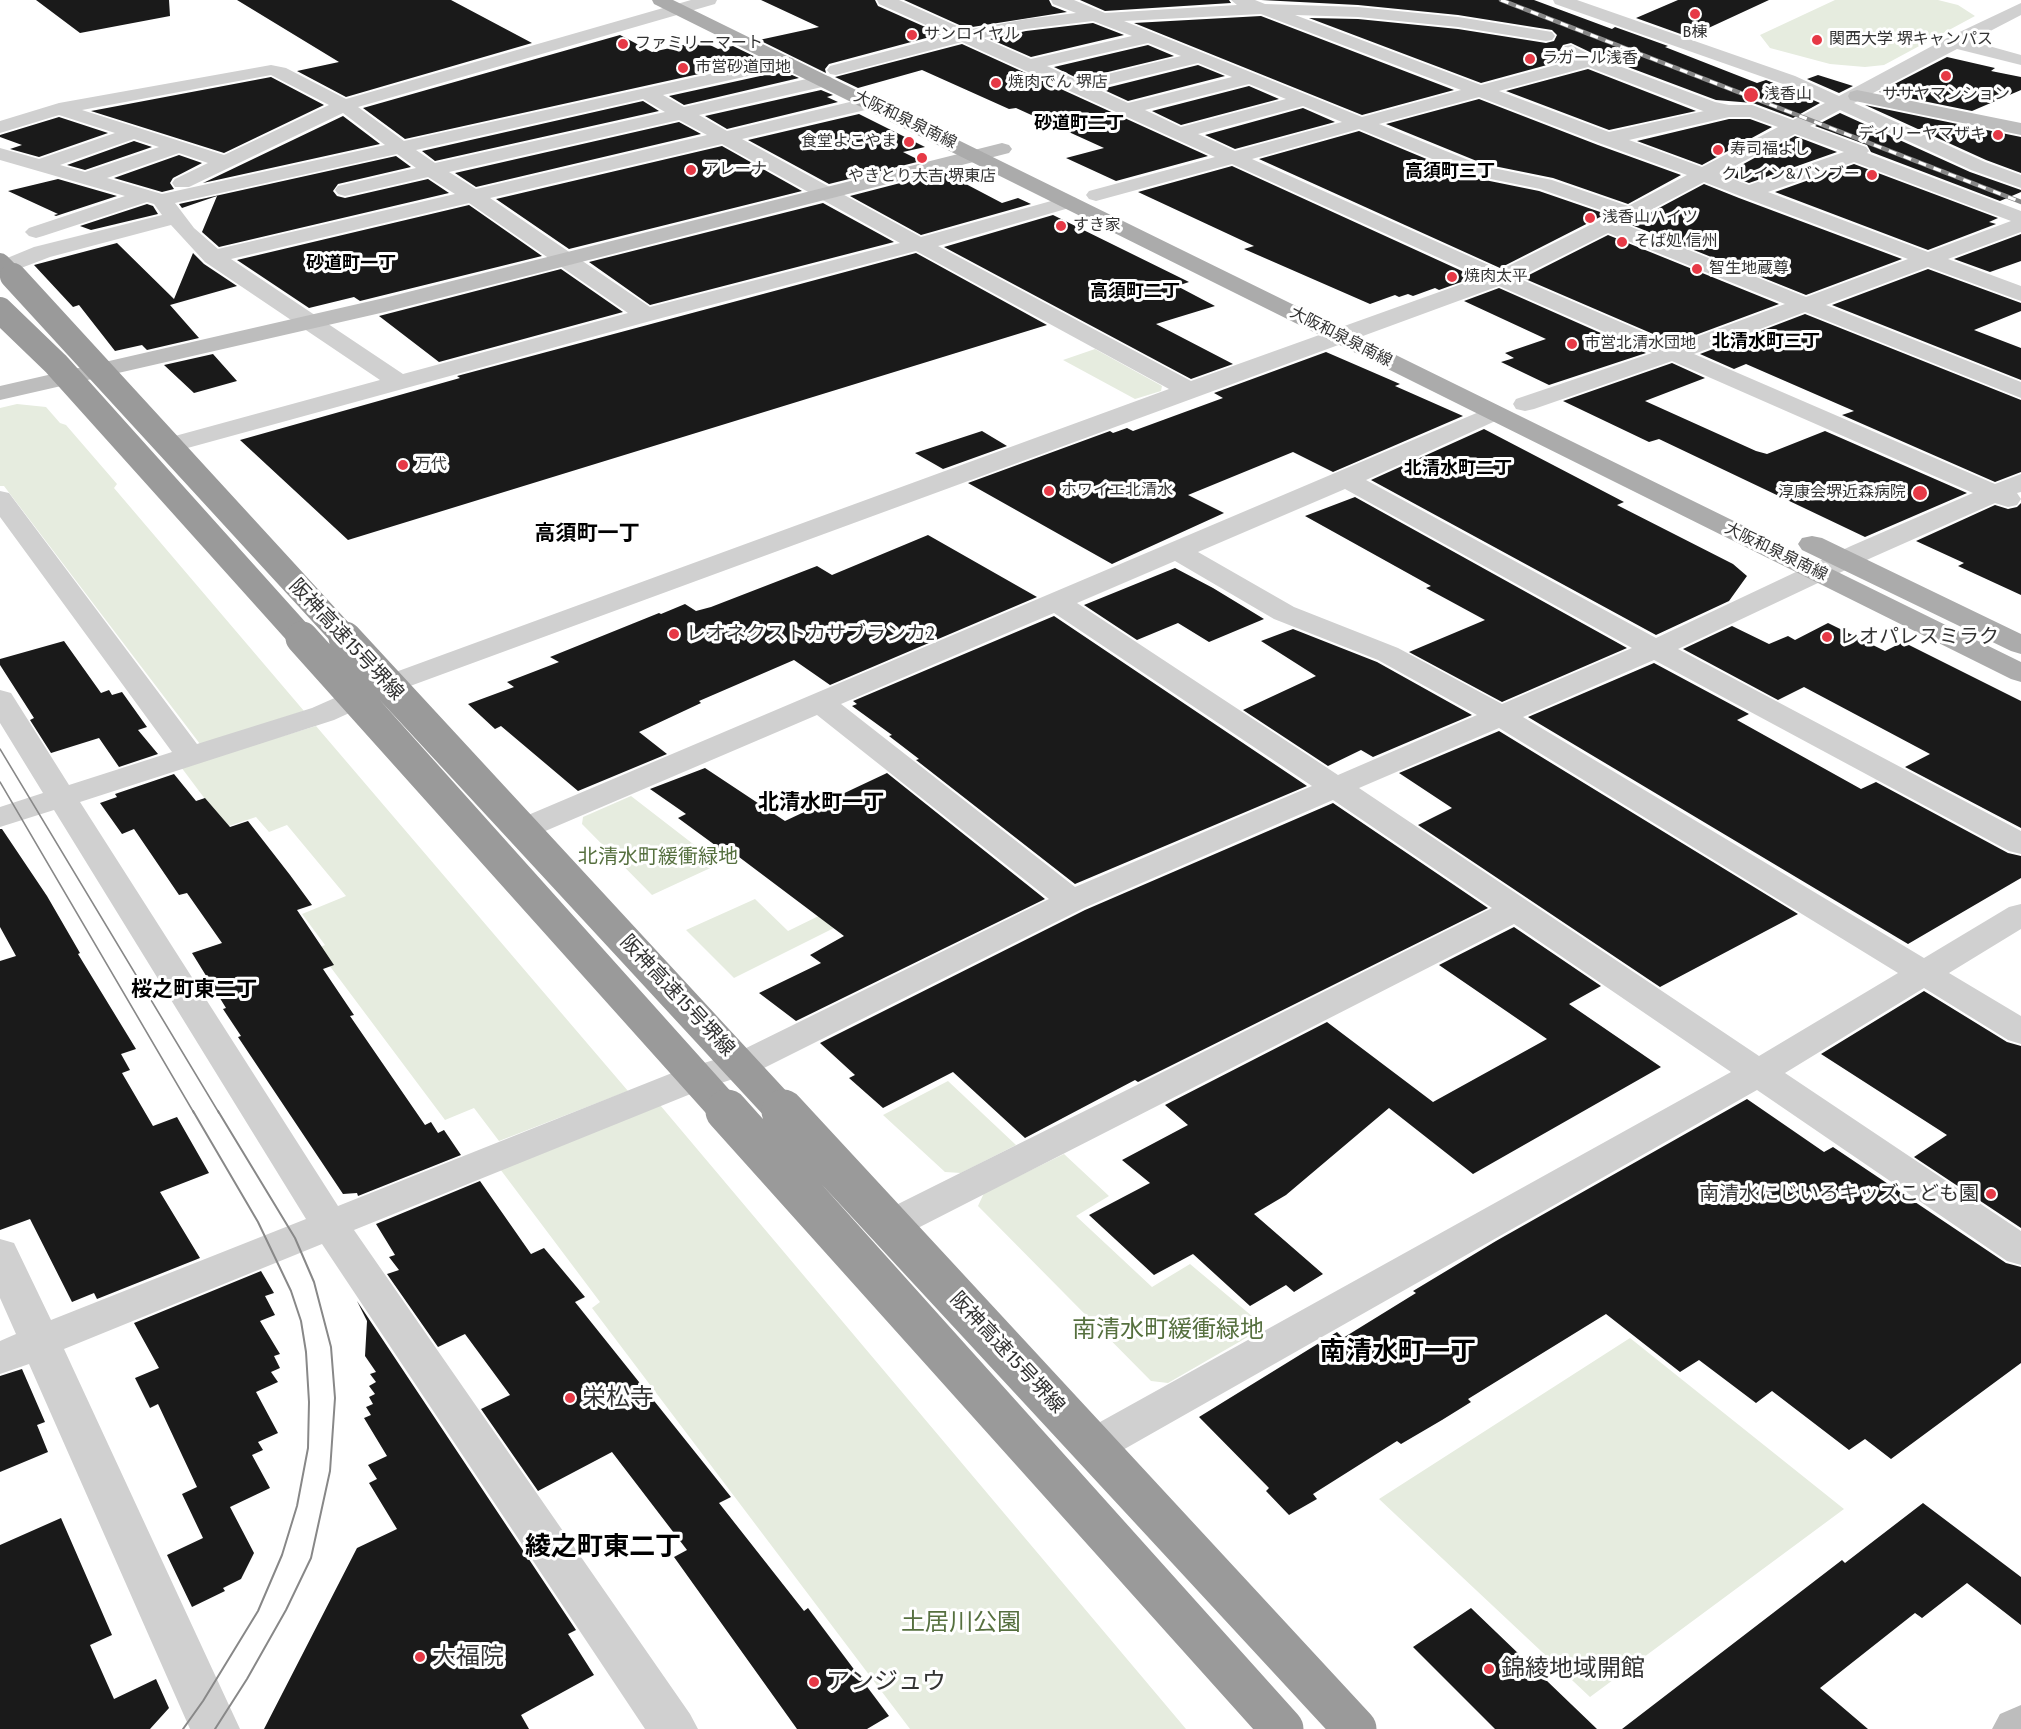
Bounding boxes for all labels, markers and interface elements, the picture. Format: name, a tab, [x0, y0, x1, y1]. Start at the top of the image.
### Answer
marker: B棟	[1688, 7, 1702, 21]
place label: B棟	[1683, 23, 1707, 43]
place label: サンロイヤル	[924, 25, 1020, 45]
marker: サンロイヤル	[905, 28, 919, 42]
place label: 関西大学 堺キャンパス	[1829, 30, 1993, 50]
marker: 関西大学 堺キャンパス	[1810, 33, 1824, 47]
place label: ファミリーマート	[635, 34, 763, 54]
marker: ファミリーマート	[616, 37, 630, 51]
place label: ラガール浅香	[1542, 49, 1638, 69]
marker: ラガール浅香	[1523, 52, 1537, 66]
place label: 市営砂道団地	[695, 58, 791, 78]
marker: 市営砂道団地	[676, 61, 690, 75]
marker: ササヤマンション	[1939, 69, 1953, 83]
place label: 焼肉でん 堺店	[1008, 73, 1108, 93]
marker: 焼肉でん 堺店	[989, 76, 1003, 90]
place label: 浅香山	[1764, 85, 1812, 105]
place label: ササヤマンション	[1882, 85, 2010, 105]
marker: 浅香山	[1742, 86, 1760, 104]
street label: 大阪和泉泉南線	[850, 87, 960, 153]
district label: 砂道町二丁	[1034, 113, 1124, 135]
place label: デイリーヤマザキ	[1858, 125, 1986, 145]
marker: デイリーヤマザキ	[1991, 128, 2005, 142]
place label: 食堂よこやま	[801, 132, 897, 152]
marker: 食堂よこやま	[902, 135, 916, 149]
place label: 寿司福よし	[1730, 140, 1810, 160]
marker: 寿司福よし	[1711, 143, 1725, 157]
marker: やきとり大吉 堺東店	[915, 151, 929, 165]
place label: アレーナ	[703, 160, 767, 180]
district label: 高須町三丁	[1405, 161, 1495, 183]
marker: アレーナ	[684, 163, 698, 177]
place label: クレイン&バンブー	[1721, 165, 1860, 185]
place label: やきとり大吉 堺東店	[848, 167, 996, 187]
marker: クレイン&バンブー	[1865, 168, 1879, 182]
place label: 浅香山ハイツ	[1602, 208, 1698, 228]
marker: 浅香山ハイツ	[1583, 211, 1597, 225]
place label: すき家	[1073, 216, 1121, 236]
marker: すき家	[1054, 219, 1068, 233]
place label: そば処 信州	[1634, 232, 1718, 252]
marker: そば処 信州	[1615, 235, 1629, 249]
district label: 砂道町一丁	[306, 253, 396, 275]
place label: 智生地蔵尊	[1709, 259, 1789, 279]
marker: 智生地蔵尊	[1690, 262, 1704, 276]
place label: 焼肉太平	[1464, 267, 1528, 287]
marker: 焼肉太平	[1445, 270, 1459, 284]
district label: 高須町二丁	[1090, 281, 1180, 303]
street label: 大阪和泉泉南線	[1287, 303, 1395, 371]
district label: 北清水町三丁	[1712, 331, 1820, 353]
place label: 市営北清水団地	[1584, 334, 1696, 354]
marker: 市営北清水団地	[1565, 337, 1579, 351]
place label: 万代	[415, 455, 447, 475]
marker: 万代	[396, 458, 410, 472]
district label: 北清水町二丁	[1404, 458, 1512, 480]
place label: ホワイエ北清水	[1061, 481, 1173, 501]
place label: 淳康会堺近森病院	[1778, 483, 1906, 503]
marker: ホワイエ北清水	[1042, 484, 1056, 498]
marker: 淳康会堺近森病院	[1911, 484, 1929, 502]
street label: 大阪和泉泉南線	[1721, 519, 1831, 585]
district label: 高須町一丁	[535, 521, 639, 547]
street label: 阪神高速15号堺線	[284, 574, 408, 706]
place label: レオネクストカサブランカ2	[686, 622, 935, 646]
place label: レオパレスミラク	[1839, 625, 1999, 649]
marker: レオネクストカサブランカ2	[667, 627, 681, 641]
marker: レオパレスミラク	[1820, 630, 1834, 644]
district label: 北清水町一丁	[758, 790, 884, 816]
park label: 北清水町緩衝緑地	[578, 845, 738, 869]
street label: 阪神高速15号堺線	[615, 930, 739, 1062]
district label: 桜之町東二丁	[131, 977, 257, 1003]
place label: 南清水にじいろキッズこども園	[1699, 1182, 1979, 1206]
marker: 南清水にじいろキッズこども園	[1984, 1187, 1998, 1201]
street label: 阪神高速15号堺線	[945, 1287, 1069, 1419]
park label: 南清水町緩衝緑地	[1072, 1316, 1264, 1344]
district label: 南清水町一丁	[1320, 1337, 1476, 1369]
place label: 栄松寺	[582, 1384, 654, 1412]
marker: 栄松寺	[563, 1391, 577, 1405]
district label: 綾之町東二丁	[525, 1532, 681, 1564]
park label: 土居川公園	[901, 1609, 1021, 1637]
place label: 大福院	[432, 1643, 504, 1671]
marker: 大福院	[413, 1650, 427, 1664]
place label: 錦綾地域開館	[1501, 1655, 1645, 1683]
marker: 錦綾地域開館	[1482, 1662, 1496, 1676]
place label: アンジュウ	[826, 1668, 946, 1696]
marker: アンジュウ	[807, 1675, 821, 1689]

